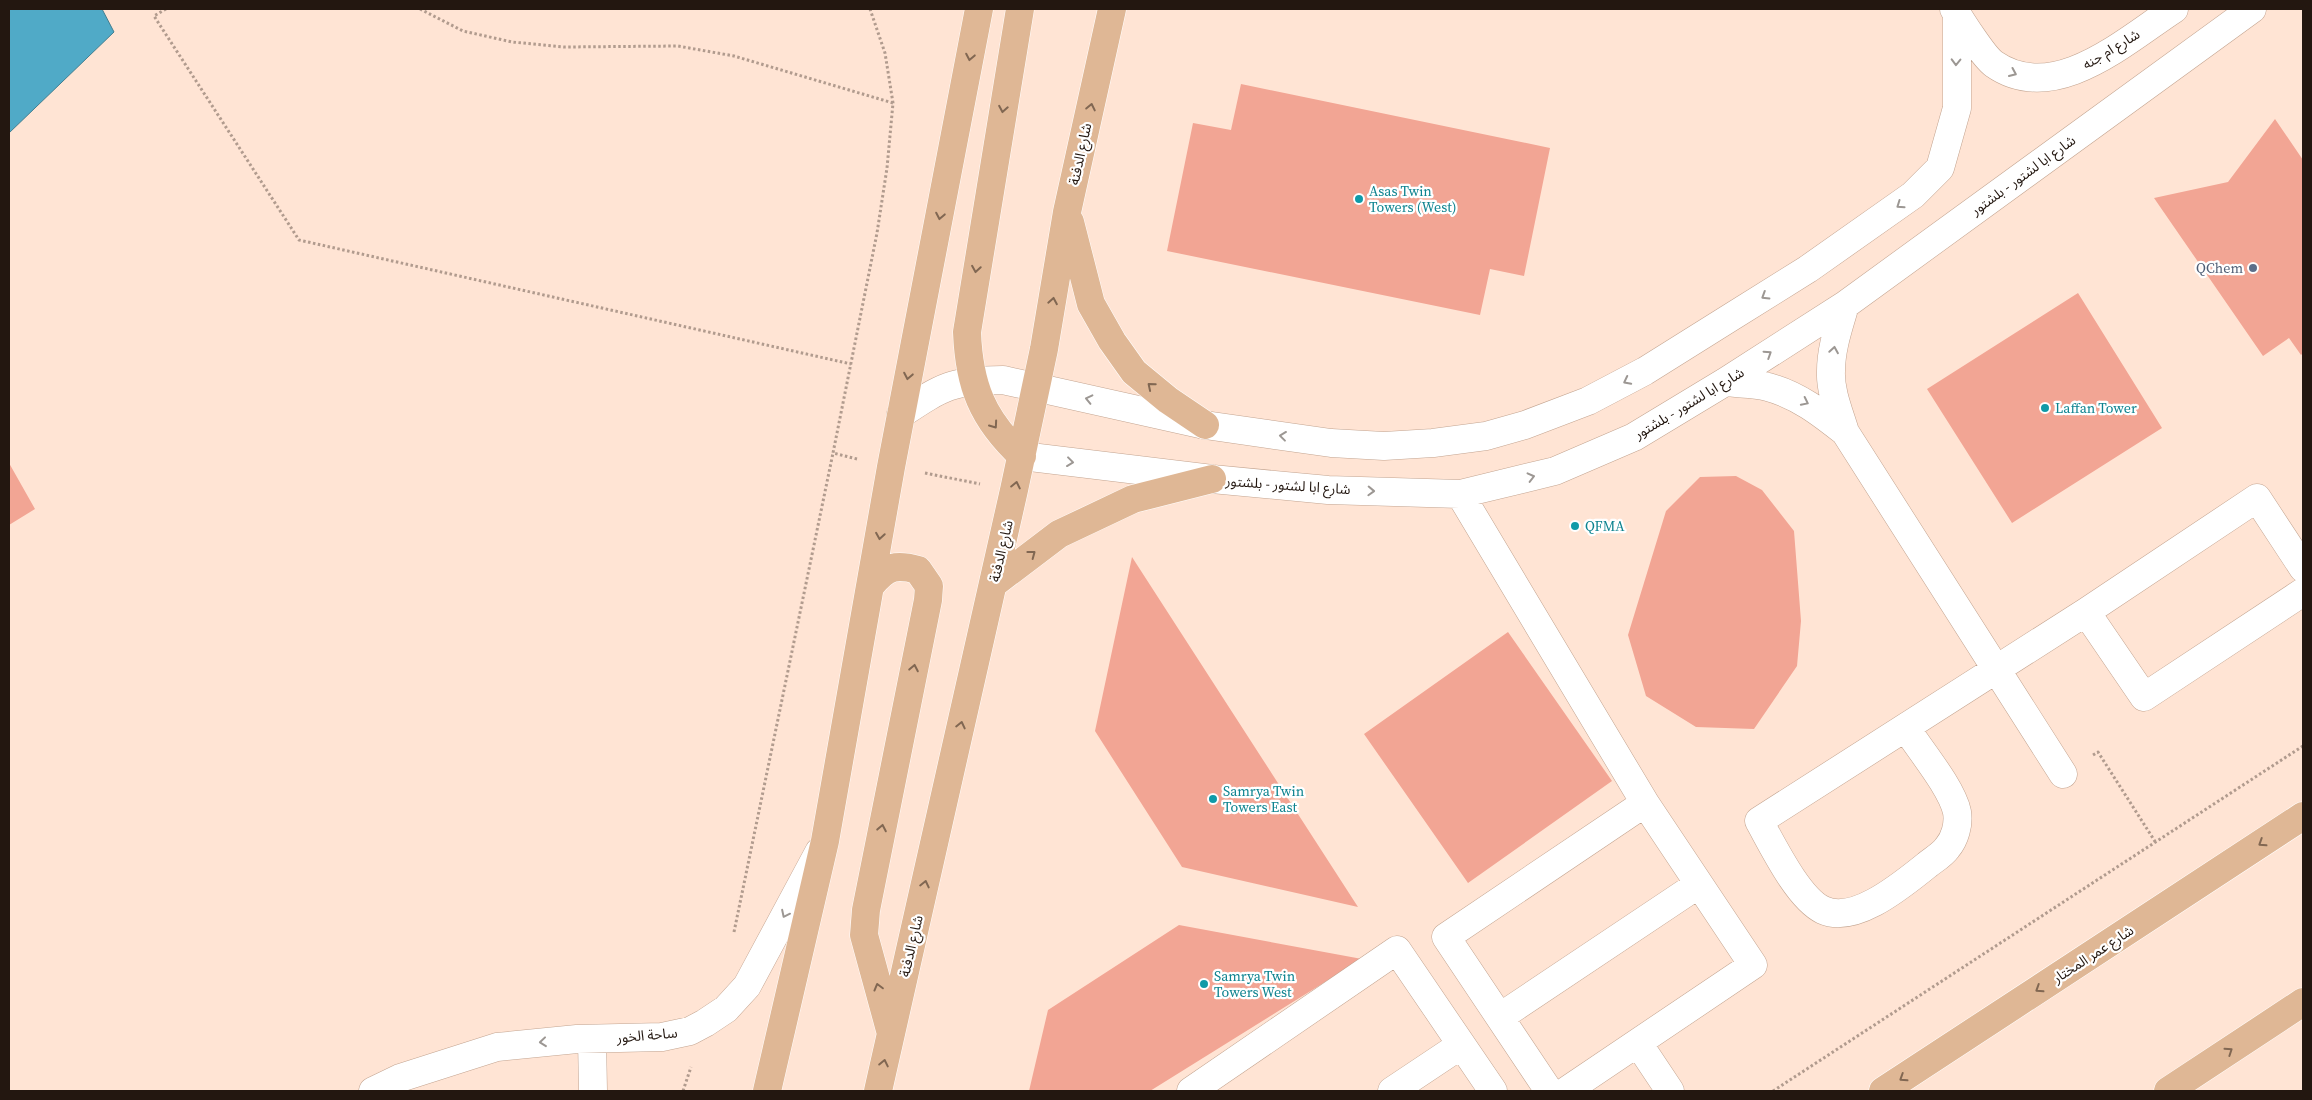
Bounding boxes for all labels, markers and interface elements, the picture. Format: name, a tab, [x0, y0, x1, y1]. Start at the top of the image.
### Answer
street label: شارع ام جنه	[2079, 24, 2144, 75]
one-way arrow	[965, 52, 976, 61]
one-way arrow	[1951, 59, 1961, 67]
one-way arrow	[2008, 66, 2017, 77]
one-way arrow	[1085, 103, 1096, 112]
one-way arrow	[999, 104, 1009, 113]
street label: شارع الدفنة	[1064, 121, 1097, 187]
street label: شارع ابا لشتور - بلشتور	[1966, 130, 2080, 221]
place label: Asas Twin Towers (West)	[1369, 181, 1457, 217]
marker: Asas Twin Towers (West)	[1353, 193, 1365, 205]
one-way arrow	[1896, 199, 1906, 208]
one-way arrow	[935, 212, 946, 221]
place label: QChem	[2196, 258, 2243, 278]
marker: QChem	[2247, 262, 2259, 274]
one-way arrow	[972, 264, 982, 273]
one-way arrow	[1762, 290, 1771, 299]
one-way arrow	[1048, 297, 1058, 305]
one-way arrow	[1828, 346, 1838, 355]
one-way arrow	[1762, 351, 1771, 361]
street label: شارع ابا لشتور - بلشتور	[1629, 362, 1748, 445]
one-way arrow	[904, 371, 914, 380]
one-way arrow	[1623, 375, 1632, 385]
one-way arrow	[1148, 383, 1157, 392]
one-way arrow	[1085, 394, 1094, 405]
one-way arrow	[1800, 396, 1809, 407]
place label: Laffan Tower	[2055, 398, 2137, 418]
marker: Laffan Tower	[2039, 402, 2051, 414]
one-way arrow	[988, 419, 997, 429]
one-way arrow	[1279, 432, 1287, 442]
one-way arrow	[1066, 456, 1074, 467]
street label: شارع ابا لشتور - بلشتور	[1224, 471, 1351, 500]
one-way arrow	[1527, 472, 1536, 483]
one-way arrow	[1010, 480, 1020, 489]
one-way arrow	[1367, 486, 1375, 497]
place label: QFMA	[1585, 516, 1625, 536]
street label: شارع الدفنة	[984, 518, 1019, 584]
marker: QFMA	[1569, 520, 1581, 532]
one-way arrow	[875, 531, 885, 540]
one-way arrow	[1026, 551, 1036, 560]
one-way arrow	[909, 664, 919, 673]
one-way arrow	[955, 721, 966, 730]
place label: Samrya Twin Towers East	[1223, 781, 1305, 817]
marker: Samrya Twin Towers East	[1207, 793, 1219, 805]
one-way arrow	[876, 823, 887, 832]
one-way arrow	[2259, 837, 2268, 846]
one-way arrow	[919, 879, 930, 888]
one-way arrow	[781, 909, 791, 918]
street label: شارع الدفنة	[894, 913, 929, 979]
street label: شارع عمر المختار	[2048, 920, 2138, 989]
place label: Samrya Twin Towers West	[1214, 966, 1296, 1002]
marker: Samrya Twin Towers West	[1198, 978, 1210, 990]
one-way arrow	[873, 983, 883, 991]
one-way arrow	[2035, 983, 2044, 993]
street label: ساحة الخور	[615, 1022, 678, 1048]
one-way arrow	[539, 1036, 547, 1047]
one-way arrow	[2224, 1048, 2233, 1057]
one-way arrow	[879, 1058, 889, 1067]
one-way arrow	[1899, 1072, 1908, 1082]

